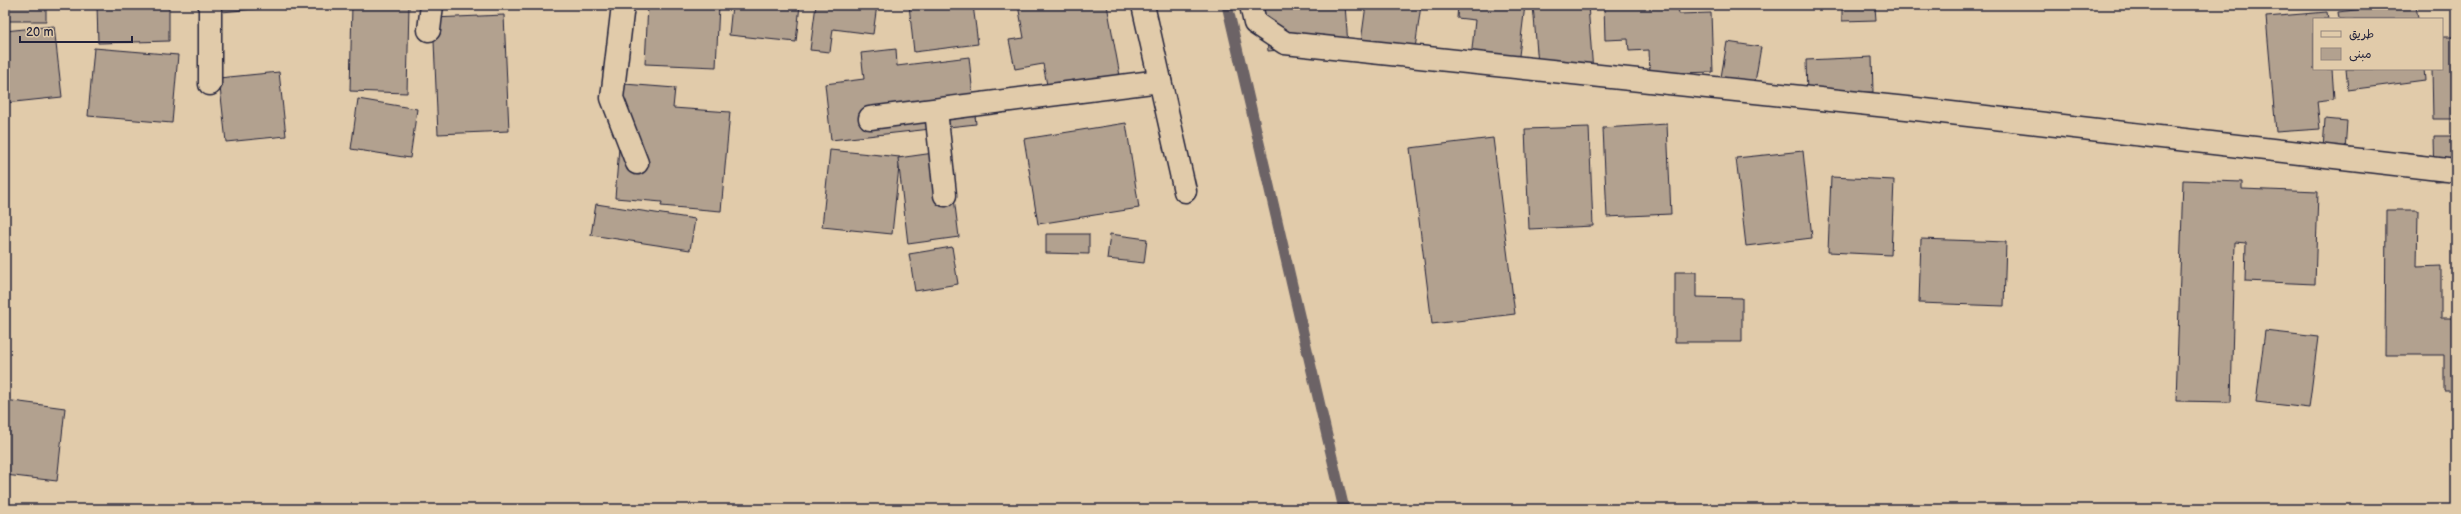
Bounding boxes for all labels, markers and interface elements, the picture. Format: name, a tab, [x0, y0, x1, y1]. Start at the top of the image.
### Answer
scale bar	[20, 18, 132, 44]
legend	[2313, 18, 2443, 70]
text: 20 m	[26, 25, 53, 40]
text: طريق	[2349, 27, 2374, 42]
text: مبنى	[2349, 47, 2372, 62]

